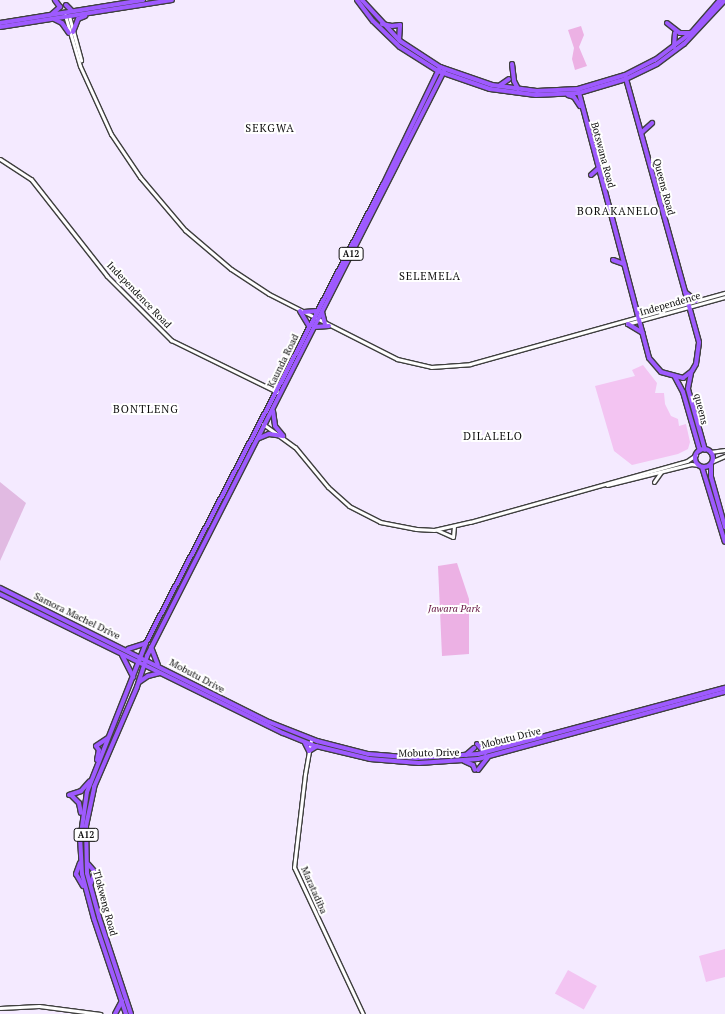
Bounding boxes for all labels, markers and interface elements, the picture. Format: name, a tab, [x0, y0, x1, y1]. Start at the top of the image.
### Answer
district label: SEKGWA	[245, 121, 295, 135]
street label: Botswana Road	[588, 121, 618, 189]
street label: Queens Road	[651, 157, 677, 217]
district label: BORAKANELO	[577, 204, 659, 218]
road number: A12	[338, 247, 364, 261]
street label: Independence Road	[104, 259, 174, 331]
district label: SELEMELA	[399, 269, 461, 283]
street label: Independence	[638, 290, 702, 318]
street label: Kaunda Road	[265, 332, 301, 390]
street label: queens	[691, 392, 711, 426]
district label: BONTLENG	[113, 402, 179, 416]
district label: DILALELO	[463, 429, 523, 443]
street label: Samora Machel Drive	[32, 590, 122, 642]
park label: Jawara Park	[428, 603, 480, 615]
street label: Mobutu Drive	[167, 656, 227, 696]
street label: Mobutu Drive	[480, 725, 542, 751]
street label: Mobuto Drive	[398, 746, 460, 760]
road number: A12	[73, 828, 99, 842]
street label: Maratadiba	[298, 865, 330, 915]
street label: Tlokweng Road	[90, 869, 120, 937]

